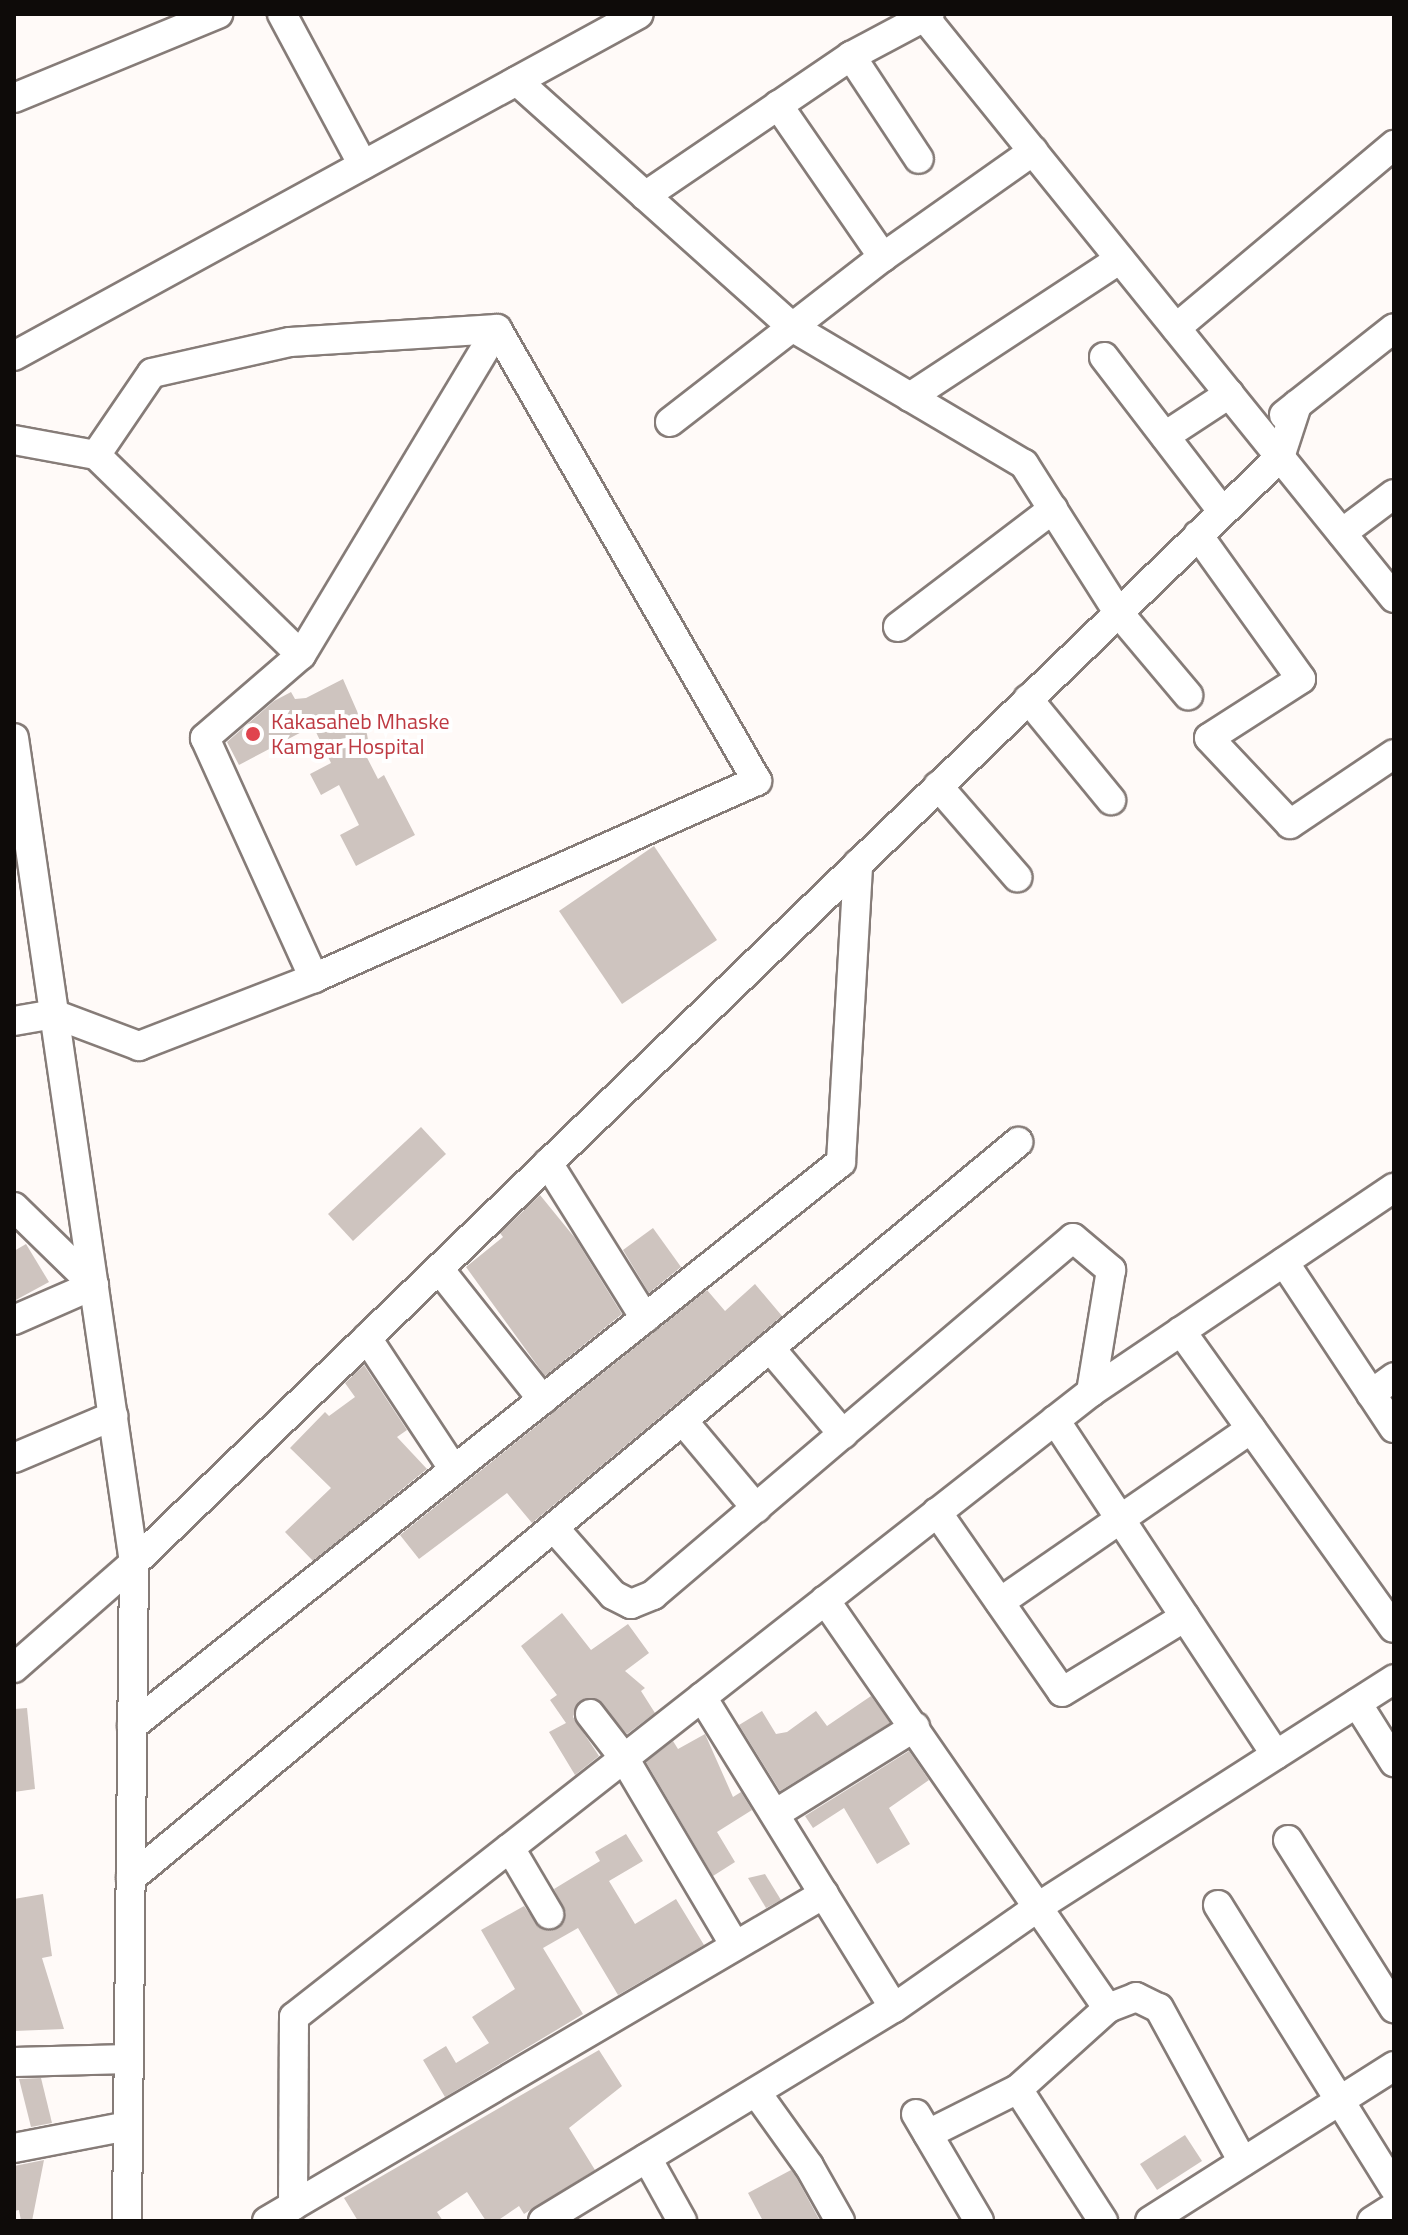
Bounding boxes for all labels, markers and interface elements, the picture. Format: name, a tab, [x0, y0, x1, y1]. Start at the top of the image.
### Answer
place label: Kakasaheb Mhaske Kamgar Hospital	[271, 708, 450, 760]
marker: Kakasaheb Mhaske Kamgar Hospital	[242, 723, 264, 745]

